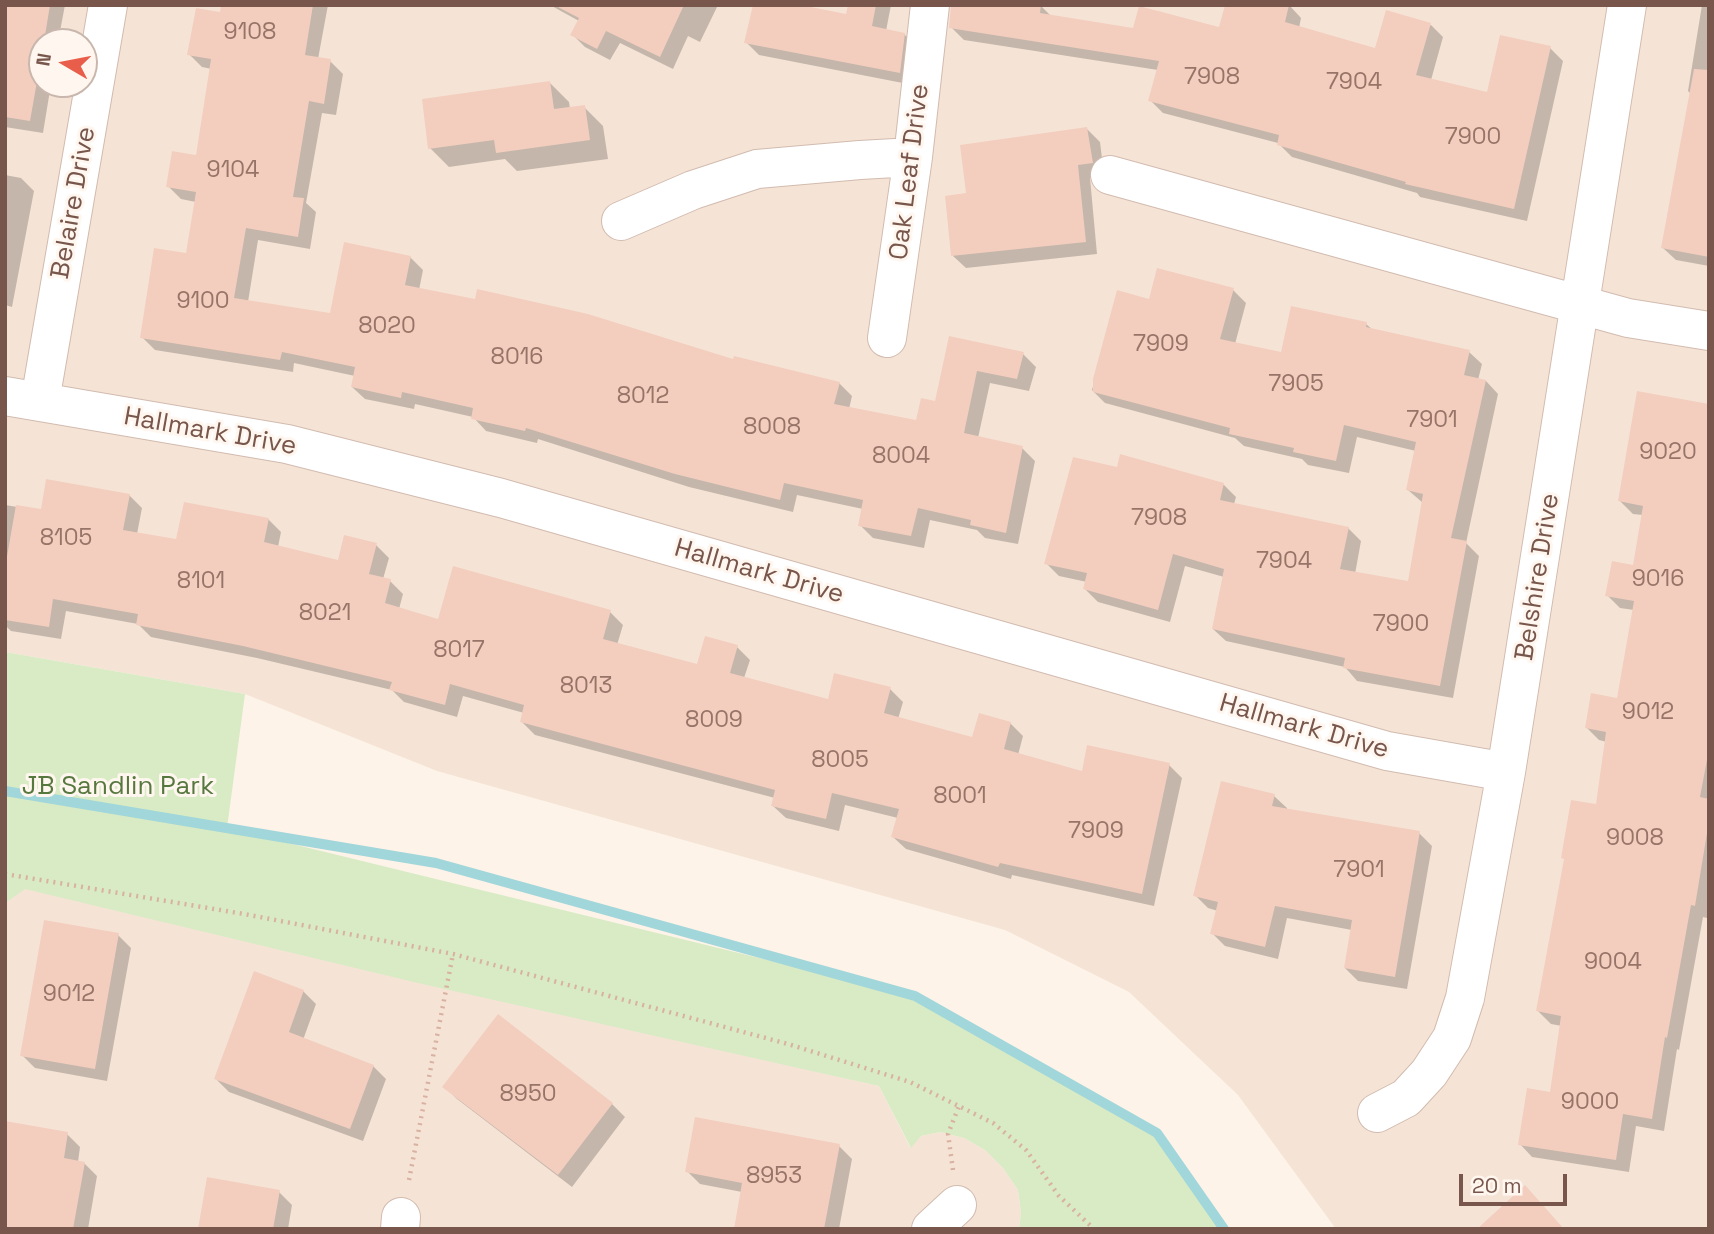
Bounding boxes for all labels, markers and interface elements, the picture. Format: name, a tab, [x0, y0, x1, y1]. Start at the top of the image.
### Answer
house number: 9108	[224, 19, 276, 47]
north arrow	[28, 28, 98, 98]
text: N	[30, 51, 57, 68]
house number: 7908	[1184, 64, 1240, 92]
house number: 7904	[1326, 69, 1382, 97]
street label: Oak Leaf Drive	[884, 82, 936, 262]
street label: Belaire Drive	[45, 124, 103, 282]
house number: 7900	[1445, 124, 1501, 152]
house number: 9104	[207, 157, 259, 185]
house number: 9100	[176, 288, 230, 316]
house number: 8020	[358, 313, 416, 341]
house number: 7909	[1133, 331, 1189, 359]
house number: 8016	[491, 344, 543, 372]
house number: 7905	[1268, 371, 1324, 399]
house number: 8012	[617, 383, 669, 411]
street label: Hallmark Drive	[121, 401, 299, 463]
house number: 7901	[1406, 407, 1458, 435]
house number: 8008	[743, 414, 801, 442]
house number: 9020	[1639, 439, 1697, 467]
house number: 8004	[872, 443, 930, 471]
street label: Belshire Drive	[1509, 491, 1567, 663]
house number: 7908	[1131, 505, 1187, 533]
house number: 8105	[40, 525, 92, 553]
street label: Hallmark Drive	[671, 533, 847, 611]
house number: 7904	[1256, 548, 1312, 576]
house number: 9016	[1632, 566, 1684, 594]
house number: 8101	[177, 568, 225, 596]
house number: 8021	[299, 600, 351, 628]
house number: 7900	[1373, 611, 1429, 639]
house number: 8017	[433, 637, 485, 665]
house number: 8013	[560, 673, 612, 701]
street label: Hallmark Drive	[1216, 688, 1392, 766]
house number: 9012	[1622, 699, 1674, 727]
house number: 8009	[685, 707, 743, 735]
house number: 8005	[811, 747, 869, 775]
park label: JB Sandlin Park	[22, 771, 214, 803]
house number: 8001	[933, 783, 987, 811]
house number: 7909	[1068, 818, 1124, 846]
house number: 9008	[1606, 825, 1664, 853]
house number: 7901	[1333, 857, 1385, 885]
house number: 9004	[1584, 949, 1642, 977]
house number: 9012	[43, 981, 95, 1009]
house number: 8950	[500, 1081, 556, 1109]
house number: 9000	[1561, 1089, 1619, 1117]
scale bar	[1462, 1160, 1570, 1204]
house number: 8953	[746, 1163, 802, 1191]
text: 20 m	[1472, 1172, 1522, 1199]

